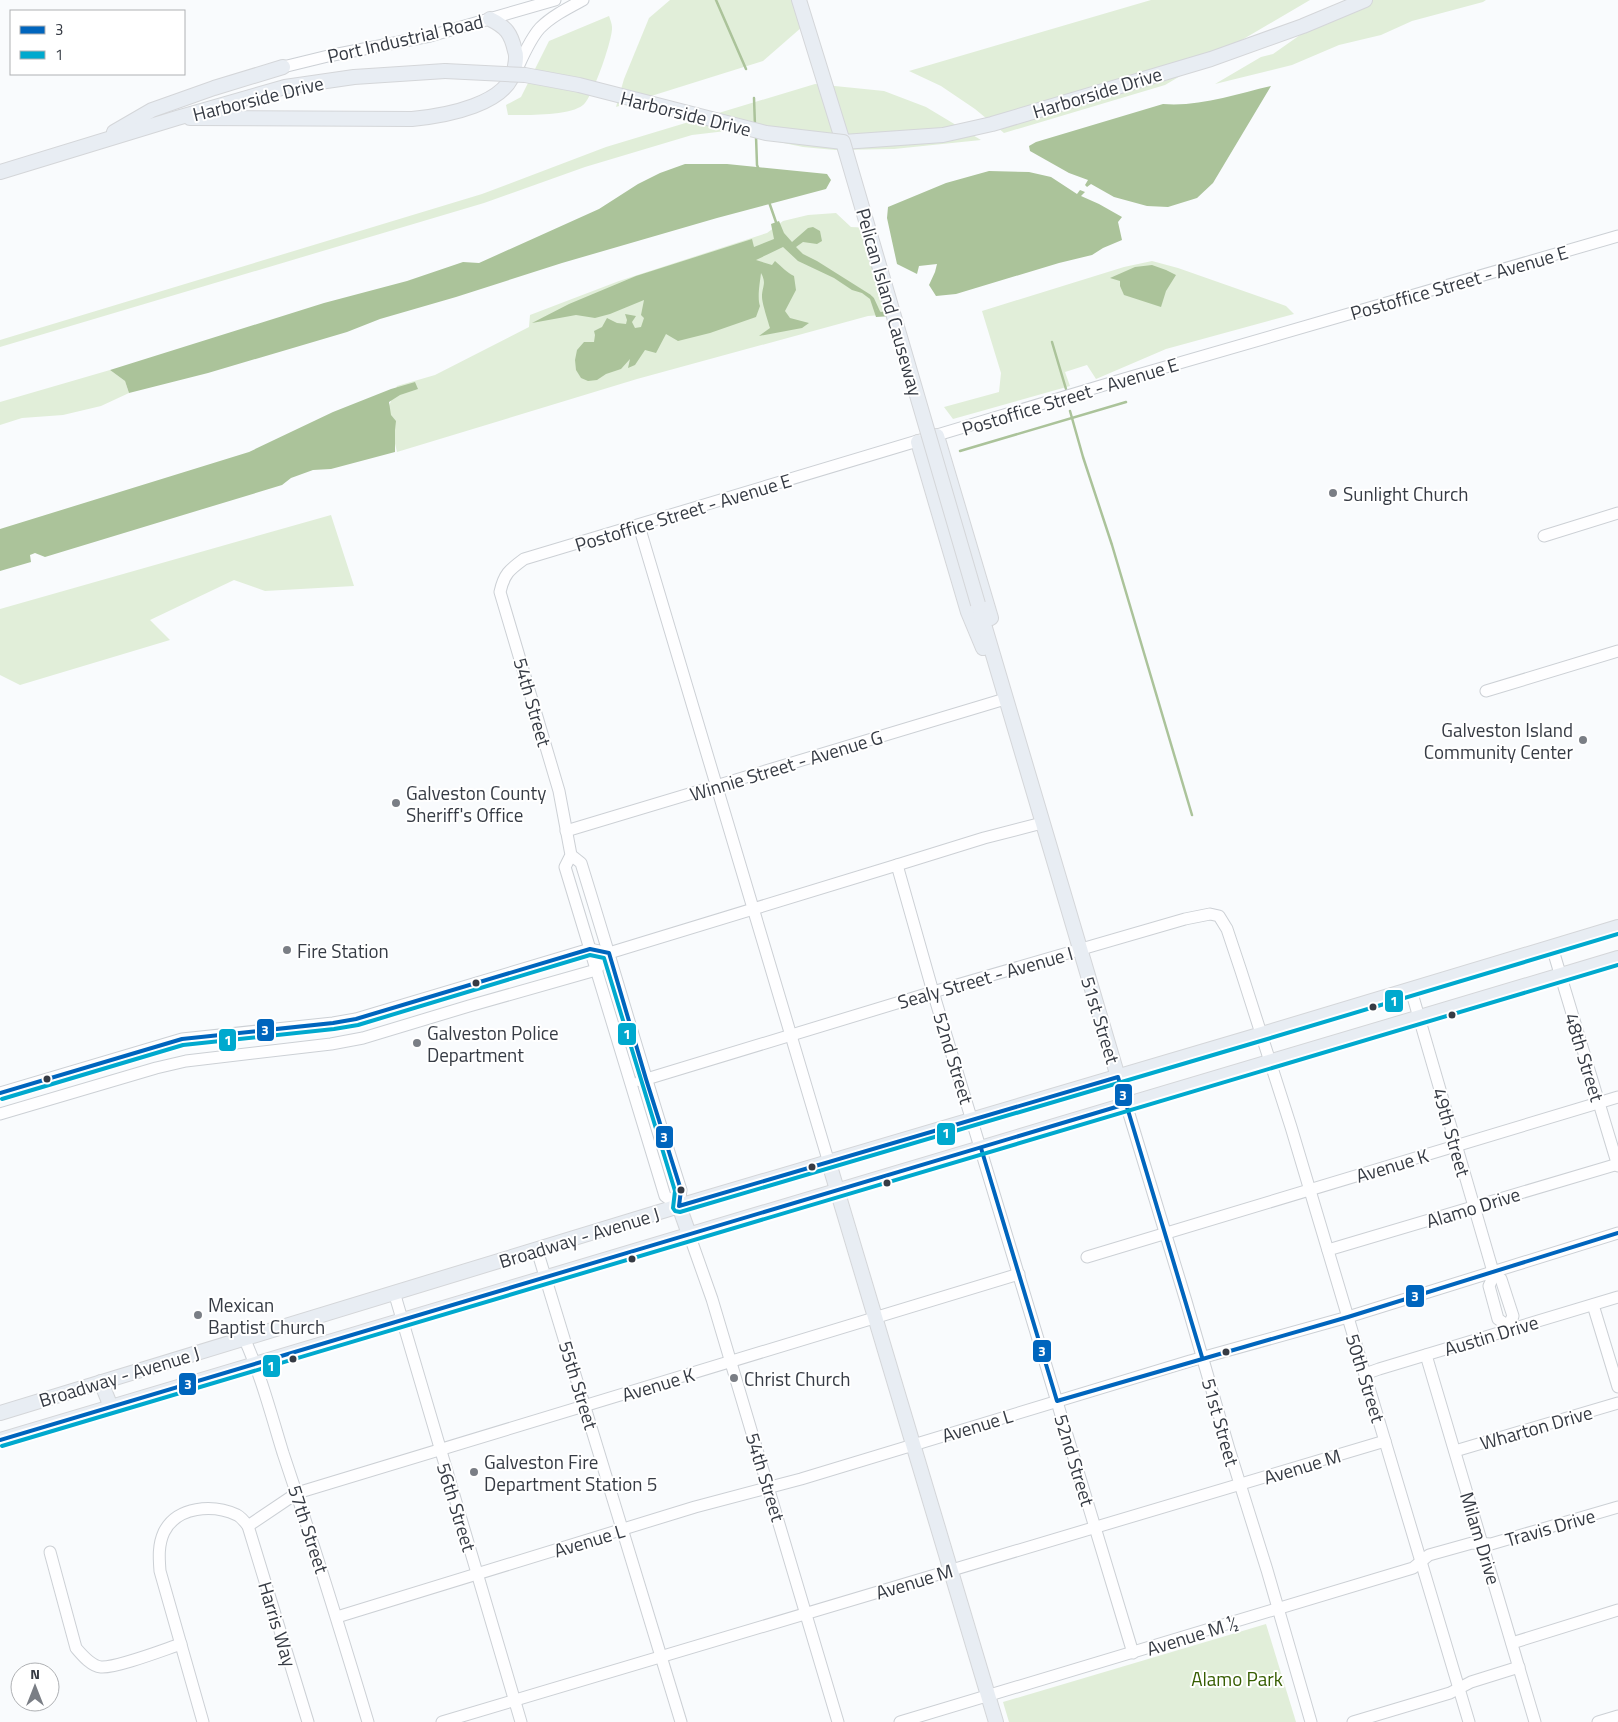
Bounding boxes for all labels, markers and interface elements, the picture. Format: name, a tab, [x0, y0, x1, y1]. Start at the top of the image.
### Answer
street label: Port Industrial Road	[324, 6, 486, 70]
legend	[10, 10, 185, 75]
text: 3	[55, 18, 63, 41]
text: 1	[55, 43, 63, 66]
street label: Harborside Drive	[1029, 59, 1165, 125]
street label: Harborside Drive	[190, 68, 326, 128]
street label: Harborside Drive	[618, 83, 754, 143]
street label: Pelican Island Causeway	[849, 204, 931, 400]
street label: Postoffice Street - Avenue E	[1347, 237, 1571, 327]
street label: Postoffice Street - Avenue E	[958, 349, 1182, 443]
street label: Postoffice Street - Avenue E	[571, 465, 795, 559]
place label: Sunlight Church	[1343, 479, 1468, 508]
marker: Sunlight Church	[1327, 487, 1339, 499]
street label: 54th Street	[506, 654, 560, 750]
place label: Galveston Island Community Center	[1424, 715, 1573, 766]
street label: Winnie Street - Avenue G	[686, 722, 886, 808]
marker: Galveston Island Community Center	[1577, 734, 1589, 746]
place label: Galveston County Sheriff's Office	[406, 778, 546, 829]
marker: Galveston County Sheriff's Office	[390, 797, 402, 809]
place label: Fire Station	[297, 936, 389, 965]
street label: Sealy Street - Avenue I	[894, 938, 1076, 1016]
marker: Fire Station	[281, 944, 293, 956]
street label: 51st Street	[1074, 973, 1128, 1068]
unlabelled marker	[471, 978, 481, 988]
line badge: 1	[1384, 989, 1404, 1013]
text: 1	[1390, 990, 1398, 1011]
unlabelled marker	[1368, 1002, 1378, 1012]
street label: 52nd Street	[926, 1008, 982, 1108]
street label: 48th Street	[1558, 1009, 1612, 1105]
unlabelled marker	[1447, 1010, 1457, 1020]
line badge: 3	[256, 1018, 275, 1042]
place label: Galveston Police Department	[427, 1018, 559, 1069]
text: 3	[261, 1019, 269, 1040]
line badge: 1	[617, 1022, 637, 1046]
text: 1	[623, 1023, 631, 1044]
line badge: 1	[218, 1028, 237, 1052]
text: 1	[224, 1029, 232, 1050]
marker: Galveston Police Department	[411, 1037, 423, 1049]
unlabelled marker	[42, 1074, 52, 1084]
line badge: 3	[1114, 1083, 1133, 1107]
text: 3	[1119, 1084, 1127, 1105]
street label: 49th Street	[1425, 1084, 1479, 1180]
line badge: 1	[936, 1122, 956, 1146]
text: 1	[942, 1122, 950, 1143]
line badge: 3	[655, 1125, 674, 1149]
text: 3	[660, 1126, 668, 1147]
street label: Avenue K	[1352, 1140, 1432, 1190]
unlabelled marker	[807, 1162, 817, 1172]
unlabelled marker	[882, 1178, 892, 1188]
street label: Alamo Drive	[1422, 1179, 1524, 1235]
unlabelled marker	[676, 1185, 686, 1195]
street label: Broadway - Avenue J	[495, 1199, 663, 1275]
unlabelled marker	[627, 1254, 637, 1264]
line badge: 3	[1405, 1284, 1425, 1308]
text: 3	[1411, 1285, 1419, 1306]
place label: Mexican Baptist Church	[208, 1290, 325, 1341]
street label: Austin Drive	[1440, 1307, 1542, 1363]
marker: Mexican Baptist Church	[192, 1309, 204, 1321]
street label: 50th Street	[1339, 1330, 1393, 1426]
street label: 55th Street	[552, 1337, 606, 1433]
street label: Broadway - Avenue J	[35, 1338, 203, 1414]
line badge: 3	[1032, 1339, 1052, 1363]
text: 3	[1038, 1340, 1046, 1361]
unlabelled marker	[1221, 1347, 1231, 1357]
line badge: 1	[262, 1354, 281, 1378]
unlabelled marker	[288, 1354, 298, 1364]
text: 1	[267, 1355, 275, 1376]
street label: Avenue K	[618, 1359, 698, 1409]
place label: Christ Church	[744, 1364, 850, 1393]
line badge: 3	[178, 1372, 197, 1396]
marker: Christ Church	[728, 1372, 740, 1384]
text: 3	[184, 1373, 192, 1394]
street label: 51st Street	[1195, 1375, 1247, 1470]
street label: Wharton Drive	[1476, 1397, 1596, 1457]
street label: Avenue L	[938, 1401, 1016, 1449]
street label: 52nd Street	[1047, 1410, 1103, 1510]
street label: 54th Street	[739, 1429, 793, 1525]
street label: Avenue M	[1260, 1441, 1344, 1491]
place label: Galveston Fire Department Station 5	[484, 1447, 657, 1498]
street label: 56th Street	[430, 1459, 484, 1555]
marker: Galveston Fire Department Station 5	[468, 1466, 480, 1478]
street label: 57th Street	[281, 1481, 337, 1577]
street label: Milam Drive	[1453, 1488, 1509, 1588]
street label: Travis Drive	[1502, 1500, 1598, 1554]
street label: Avenue L	[550, 1516, 628, 1564]
street label: Avenue M	[872, 1556, 956, 1606]
street label: Harris Way	[251, 1578, 305, 1670]
street label: Avenue M ½	[1143, 1607, 1241, 1663]
north arrow	[10, 1662, 60, 1712]
text: N	[30, 1663, 40, 1684]
park label: Alamo Park	[1191, 1664, 1283, 1693]

